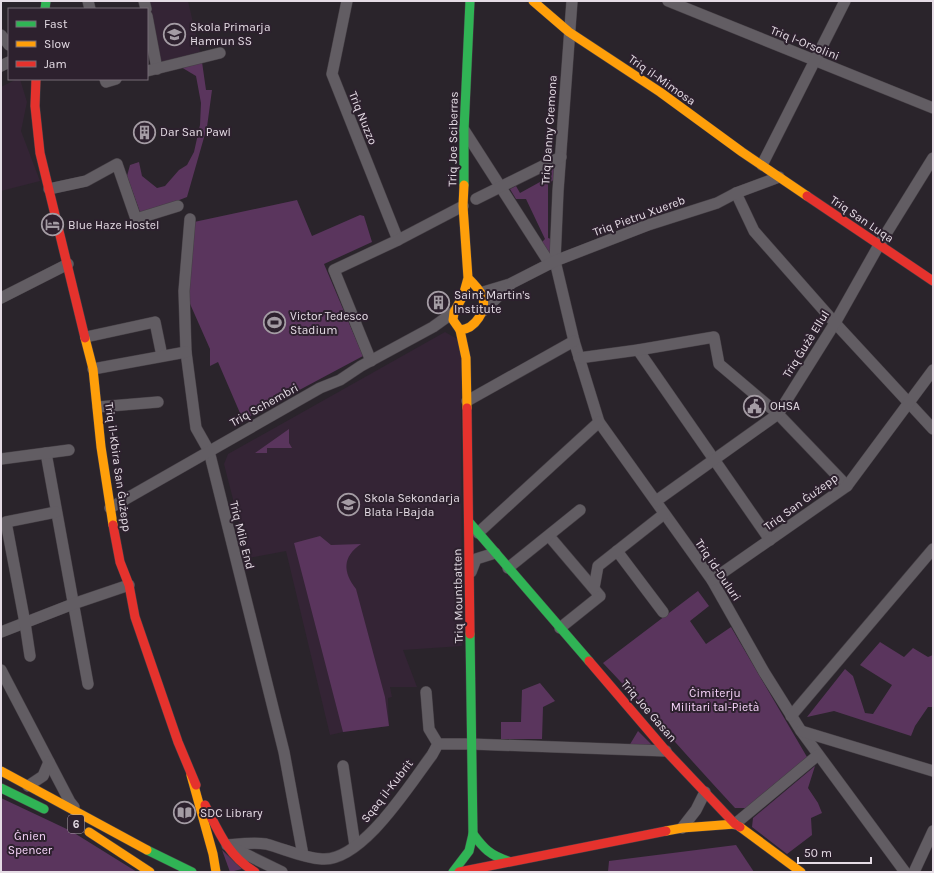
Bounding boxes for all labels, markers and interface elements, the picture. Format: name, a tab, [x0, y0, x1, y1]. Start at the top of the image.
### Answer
legend	[8, 8, 148, 80]
text: Fast	[44, 17, 68, 31]
place label: Skola Primarja Ħamrun SS	[190, 20, 271, 48]
school or university icon: Skola Primarja Ħamrun SS	[162, 21, 188, 47]
street label: Triq l-Orsolini	[768, 23, 842, 63]
text: Slow	[44, 37, 70, 51]
street label: Triq il-Mimosa	[626, 52, 698, 108]
text: Jam	[44, 57, 67, 71]
street label: Triq Danny Cremona	[538, 75, 560, 185]
street label: Triq Nuzzo	[346, 89, 380, 147]
street label: Triq Joe Sciberras	[445, 91, 461, 187]
building icon: Dar San Pawl	[131, 119, 157, 145]
place label: Dar San Pawl	[160, 125, 231, 139]
street label: Triq Pietru Xuereb	[591, 193, 687, 239]
street label: Triq San Luqa	[828, 193, 896, 245]
hotel icon: Blue Haze Hostel	[40, 212, 66, 238]
place label: Blue Haze Hostel	[68, 218, 159, 232]
place label: Saint Martin's Institute	[454, 288, 530, 316]
building icon: Saint Martin's Institute	[425, 289, 451, 315]
street label: Triq Ġużè Ellul	[780, 308, 832, 380]
place label: Victor Tedesco Stadium	[290, 309, 368, 337]
sports icon: Victor Tedesco Stadium	[261, 310, 287, 336]
street label: Triq Schembri	[227, 380, 301, 430]
public building icon: OHSA	[741, 393, 767, 419]
place label: OHSA	[770, 399, 800, 413]
street label: Triq il-Kbira San Ġużepp	[102, 401, 134, 533]
street label: Triq San Ġużepp	[761, 471, 841, 533]
place label: Skola Sekondarja Blata l-Bajda	[364, 491, 460, 519]
school or university icon: Skola Sekondarja Blata l-Bajda	[335, 492, 361, 518]
street label: Triq Mile End	[227, 499, 257, 571]
street label: Triq id-Duluri	[692, 536, 744, 604]
street label: Triq Mountbatten	[450, 548, 466, 644]
street label: Triq Joe Gasan	[618, 677, 680, 745]
park label: Ċimiterju Militari tal-Pietà	[671, 686, 759, 714]
street label: Sqaq il-Kubrit	[358, 756, 416, 825]
library icon: SDC Library	[172, 800, 198, 826]
place label: SDC Library	[200, 806, 263, 820]
road number: 6	[68, 815, 84, 833]
park label: Ġnien Spencer	[8, 829, 53, 857]
scale bar	[798, 839, 871, 865]
text: 50 m	[804, 846, 832, 860]

